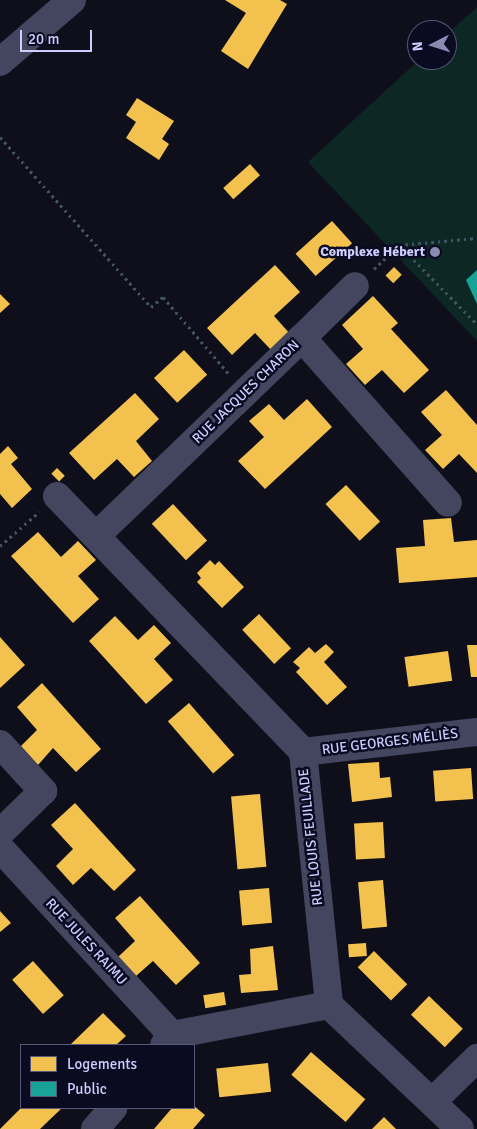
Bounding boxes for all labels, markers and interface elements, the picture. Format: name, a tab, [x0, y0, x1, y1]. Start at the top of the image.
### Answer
scale bar	[22, 20, 95, 52]
north arrow	[407, 20, 457, 70]
text: 20 m	[28, 30, 59, 48]
text: N	[409, 41, 426, 52]
place label: Complexe Hébert	[320, 244, 425, 260]
marker: Complexe Hébert	[429, 246, 441, 258]
street label: RUE JACQUES CHARON	[189, 337, 303, 447]
street label: RUE GEORGES MÉLIÈS	[321, 725, 459, 759]
street label: RUE LOUIS FEUILLADE	[295, 768, 327, 906]
street label: RUE JULES RAIMU	[42, 895, 130, 989]
legend	[20, 1044, 195, 1109]
text: Logements	[67, 1055, 137, 1073]
text: Public	[67, 1080, 107, 1098]

